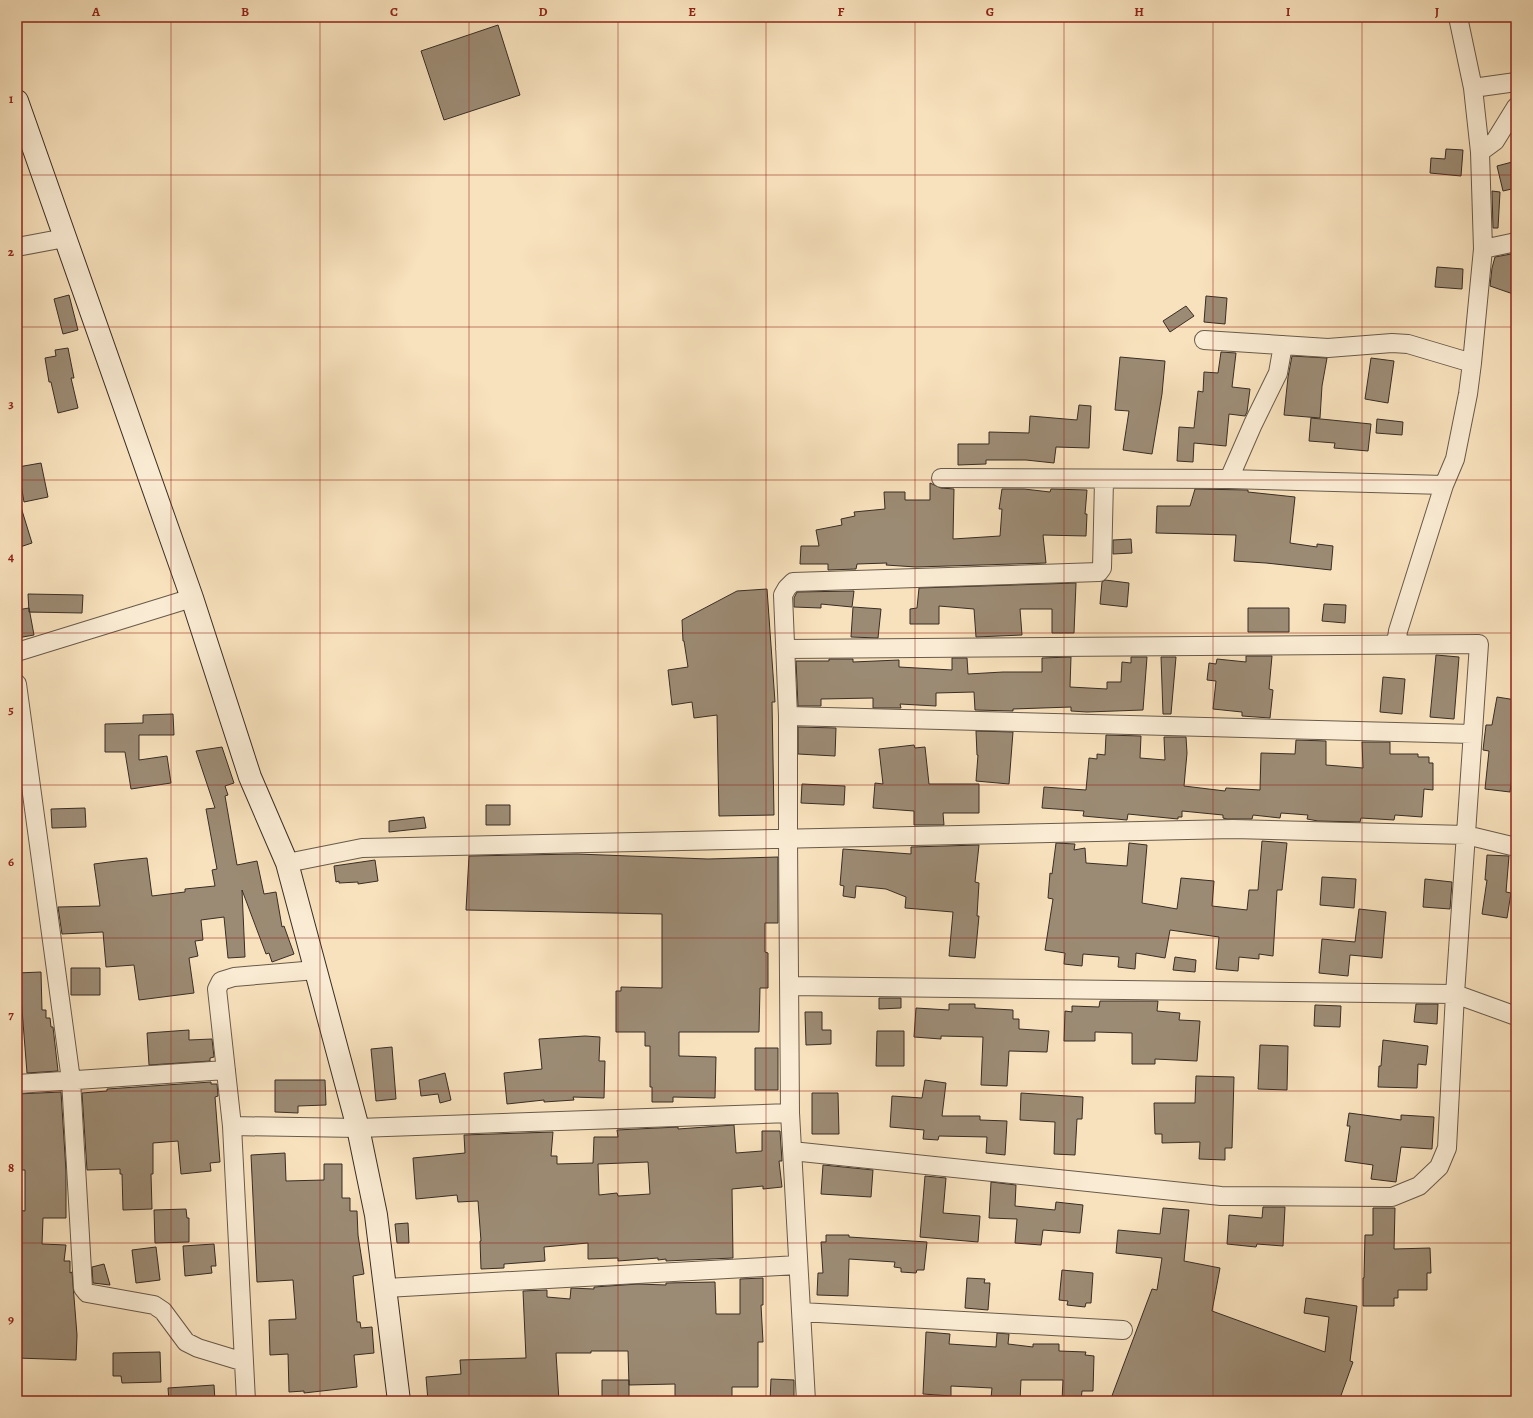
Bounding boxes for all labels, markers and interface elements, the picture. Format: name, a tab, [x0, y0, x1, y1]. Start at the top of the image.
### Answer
text: A	[91, 3, 101, 20]
text: B	[241, 3, 249, 20]
text: C	[390, 3, 398, 20]
text: D	[538, 3, 548, 20]
text: E	[688, 3, 696, 20]
text: F	[838, 3, 845, 20]
text: G	[986, 3, 994, 20]
text: H	[1134, 3, 1144, 20]
text: I	[1286, 3, 1291, 20]
text: J	[1435, 3, 1439, 20]
text: 1	[9, 90, 14, 107]
text: 2	[8, 243, 15, 260]
text: 3	[8, 395, 14, 412]
text: 4	[8, 548, 14, 565]
text: 5	[8, 701, 14, 718]
text: 6	[8, 853, 14, 870]
text: 7	[8, 1006, 14, 1023]
text: 8	[8, 1159, 14, 1176]
text: 9	[8, 1311, 14, 1328]

